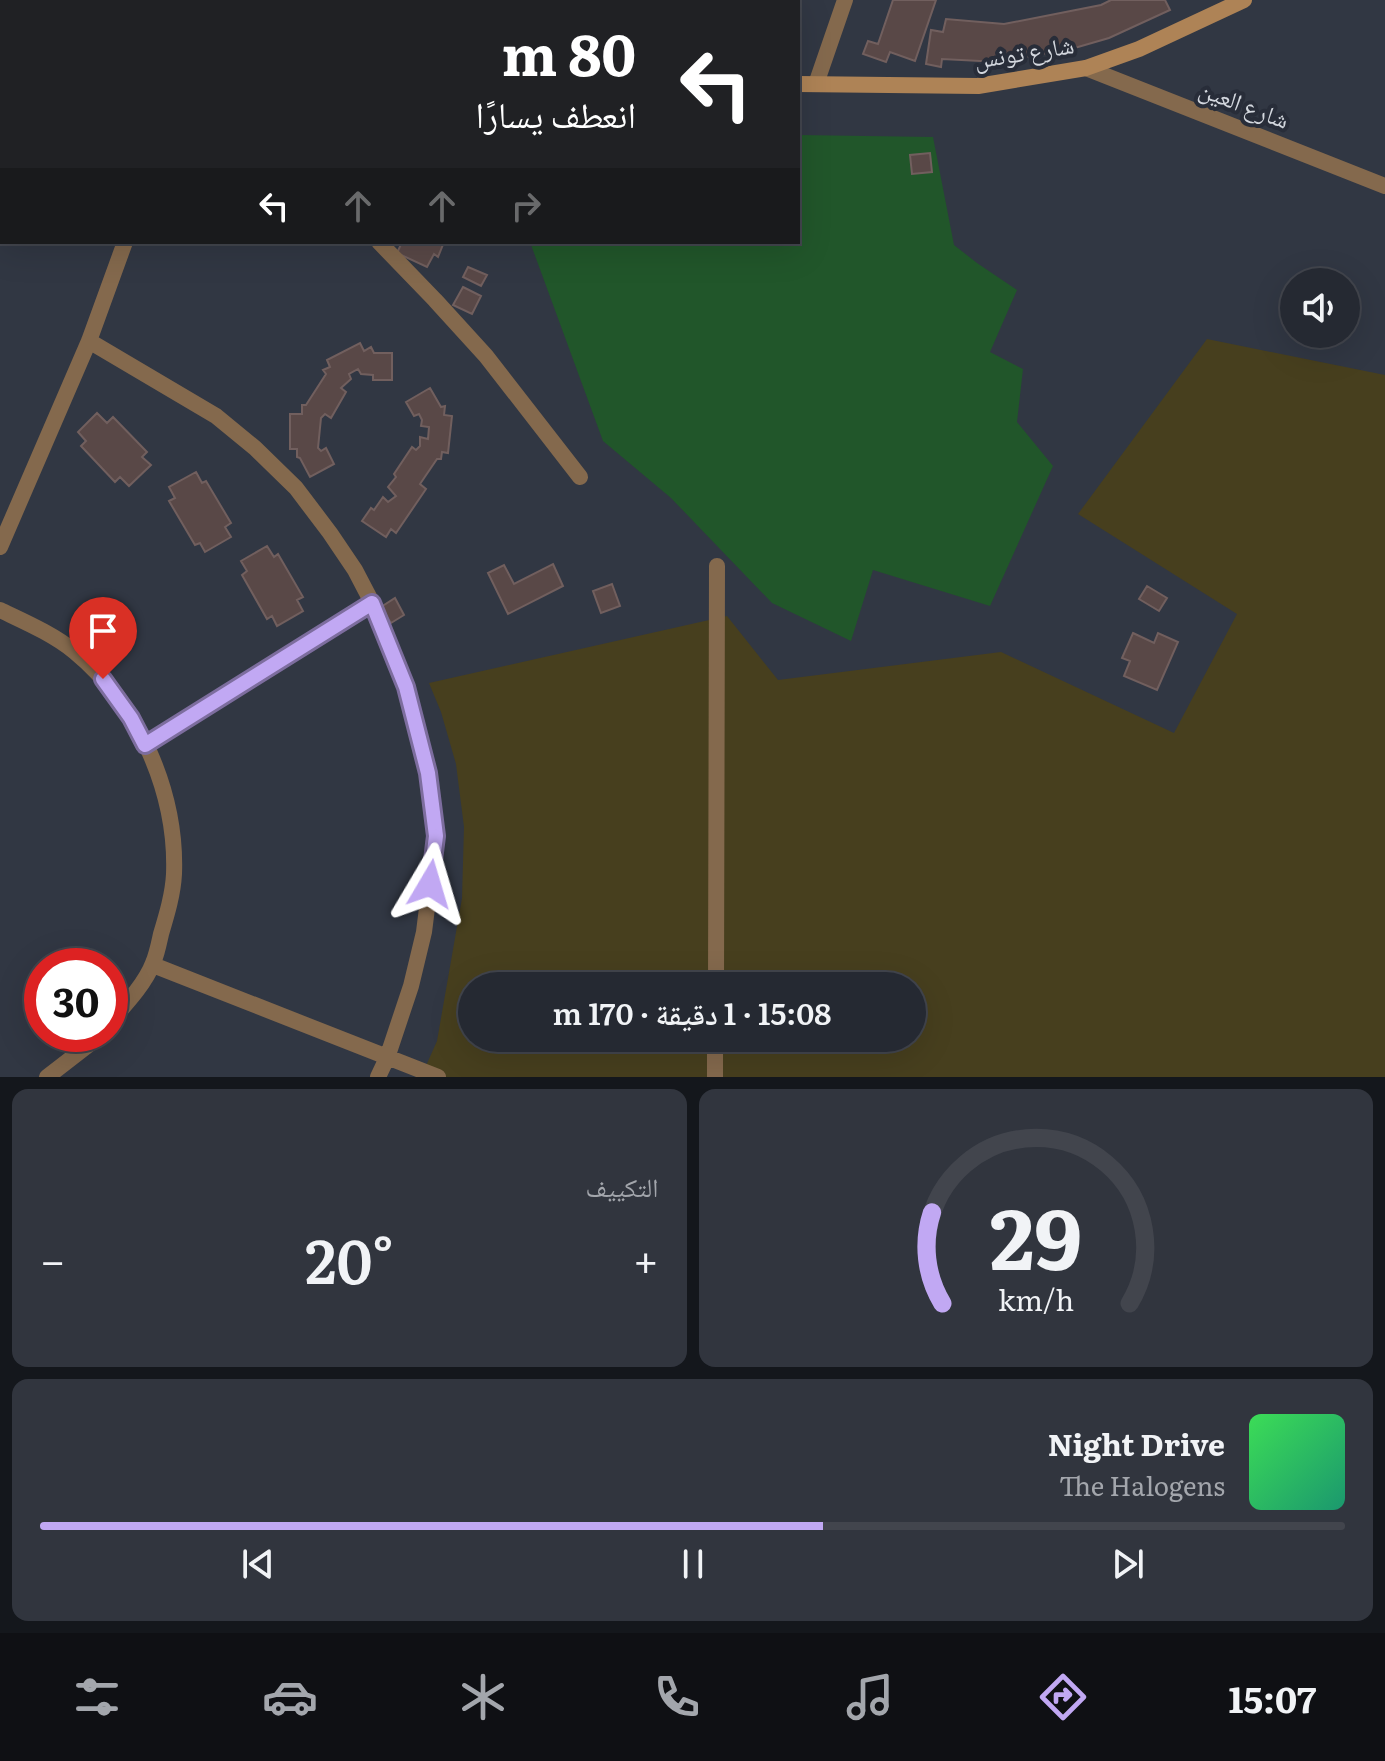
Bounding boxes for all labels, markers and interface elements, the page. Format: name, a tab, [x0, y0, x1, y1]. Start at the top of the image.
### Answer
text: 80 m	[501, 10, 636, 93]
street label: شارع تونس	[971, 25, 1076, 76]
icon: left	[664, 32, 768, 136]
street label: شارع العين	[1195, 70, 1295, 136]
text: انعطف يسارًا	[476, 86, 636, 139]
icon: left	[252, 184, 296, 228]
icon: ahead	[336, 184, 380, 228]
icon: ahead	[420, 184, 464, 228]
icon: right	[504, 184, 548, 228]
map controls	[1280, 268, 1360, 348]
button: sound	[1280, 268, 1360, 348]
pin	[69, 597, 137, 679]
icon: arrive	[81, 609, 125, 653]
position arrow	[388, 842, 472, 926]
speed limit sign: 30	[24, 948, 128, 1052]
text: 15:08 · 1 دقيقة · 170 m	[553, 990, 831, 1034]
text: التكييف	[586, 1166, 659, 1205]
text: 29	[989, 1172, 1082, 1296]
text: 20°	[305, 1213, 393, 1302]
text: −	[40, 1225, 66, 1291]
text: +	[633, 1225, 658, 1291]
text: km/h	[998, 1277, 1074, 1320]
text: Night Drive	[1048, 1421, 1225, 1465]
text: The Halogens	[1059, 1465, 1225, 1504]
icon: previous	[236, 1542, 280, 1586]
icon: pause	[671, 1542, 715, 1586]
icon: next	[1106, 1542, 1150, 1586]
icon: filters	[69, 1669, 125, 1725]
icon: car	[262, 1669, 318, 1725]
icon: climate	[455, 1669, 511, 1725]
icon: phone	[649, 1669, 705, 1725]
icon: music	[842, 1669, 898, 1725]
icon: directions	[1035, 1669, 1091, 1725]
text: 15:07	[1229, 1671, 1316, 1724]

